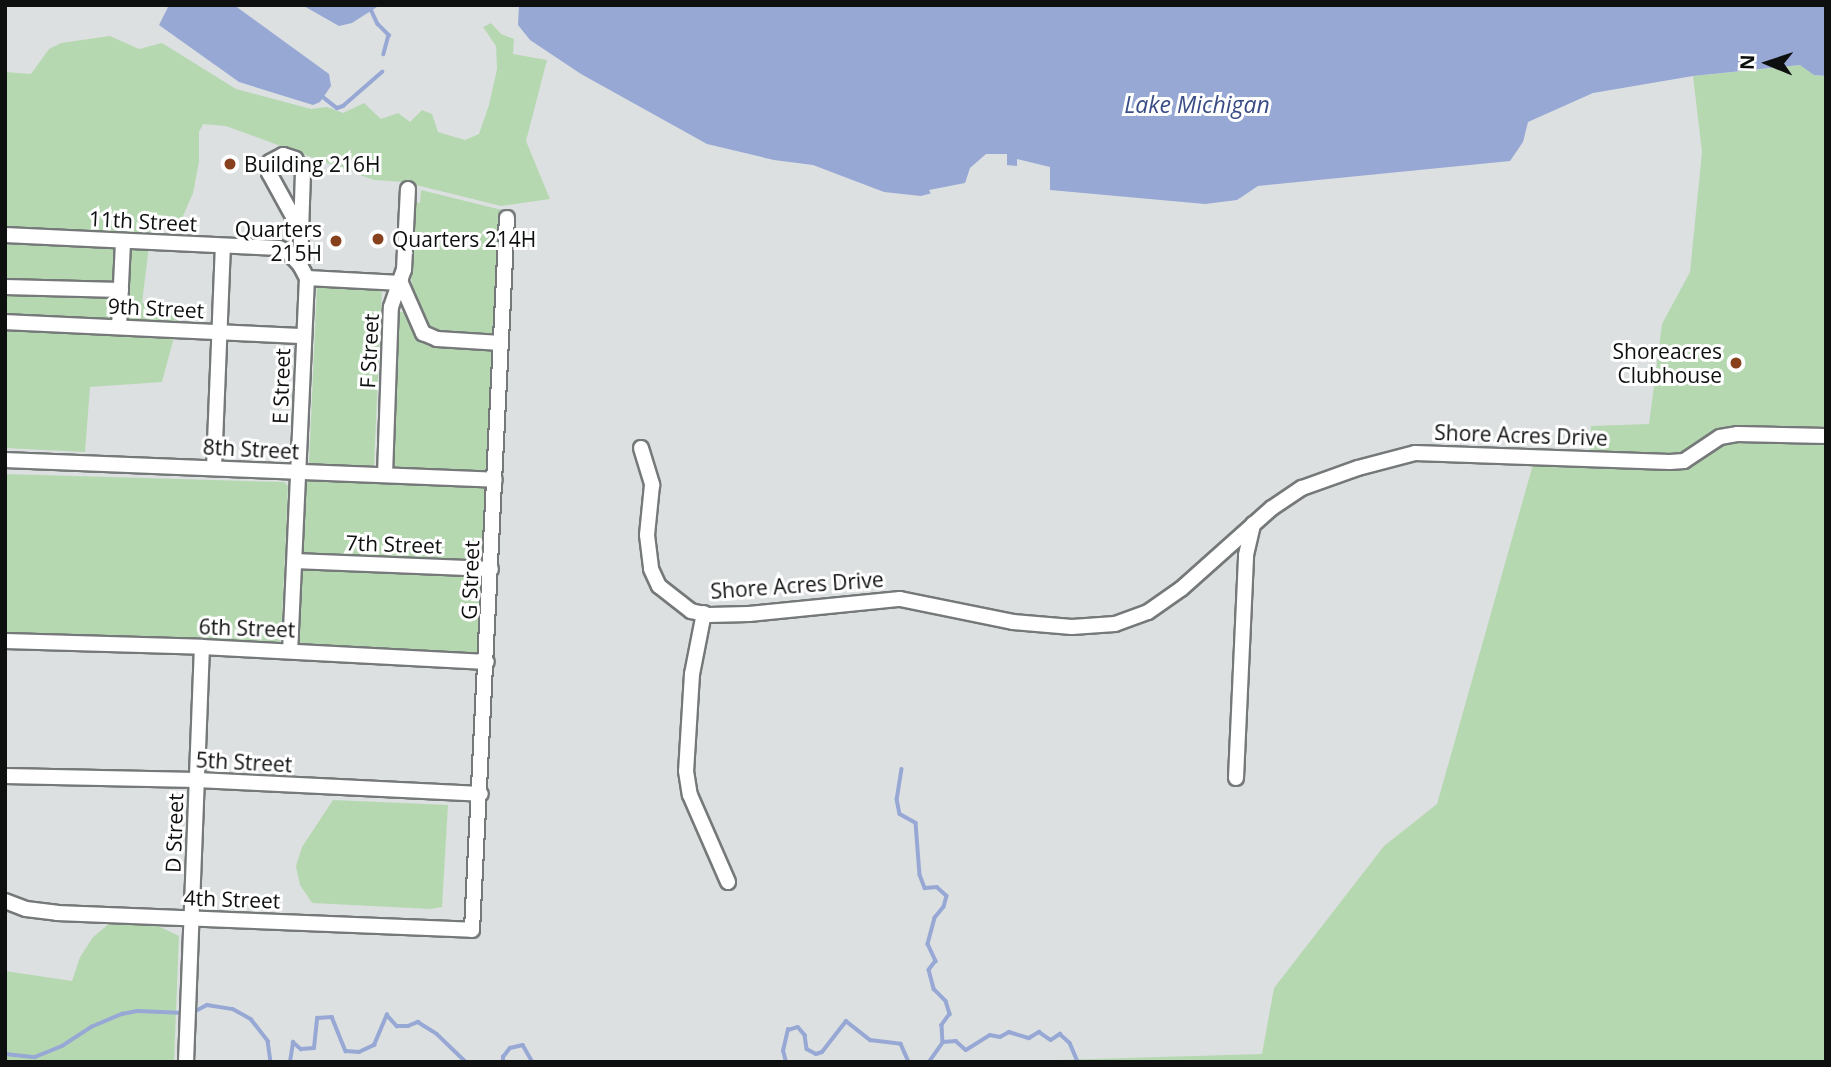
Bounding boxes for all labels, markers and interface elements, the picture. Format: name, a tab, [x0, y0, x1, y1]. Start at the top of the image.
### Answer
north arrow	[1733, 28, 1803, 98]
text: N	[1734, 54, 1760, 70]
water label: Lake Michigan	[1124, 90, 1270, 118]
place label: Building 216H	[244, 151, 380, 177]
marker: Building 216H	[222, 156, 238, 172]
street label: 11th Street	[88, 206, 198, 236]
place label: Quarters 215H	[235, 216, 322, 266]
place label: Quarters 214H	[392, 226, 536, 252]
marker: Quarters 214H	[370, 231, 386, 247]
marker: Quarters 215H	[328, 233, 344, 249]
street label: 9th Street	[107, 293, 205, 323]
street label: F Street	[354, 313, 384, 389]
place label: Shoreacres Clubhouse	[1612, 338, 1722, 388]
street label: E Street	[267, 348, 295, 424]
marker: Shoreacres Clubhouse	[1728, 355, 1744, 371]
street label: Shore Acres Drive	[1434, 419, 1608, 451]
street label: 8th Street	[202, 434, 300, 464]
street label: 7th Street	[345, 530, 443, 558]
street label: G Street	[456, 540, 484, 620]
street label: Shore Acres Drive	[710, 566, 884, 604]
street label: 6th Street	[198, 614, 296, 642]
street label: 5th Street	[195, 747, 293, 777]
street label: D Street	[160, 793, 188, 873]
street label: 4th Street	[183, 885, 281, 913]

